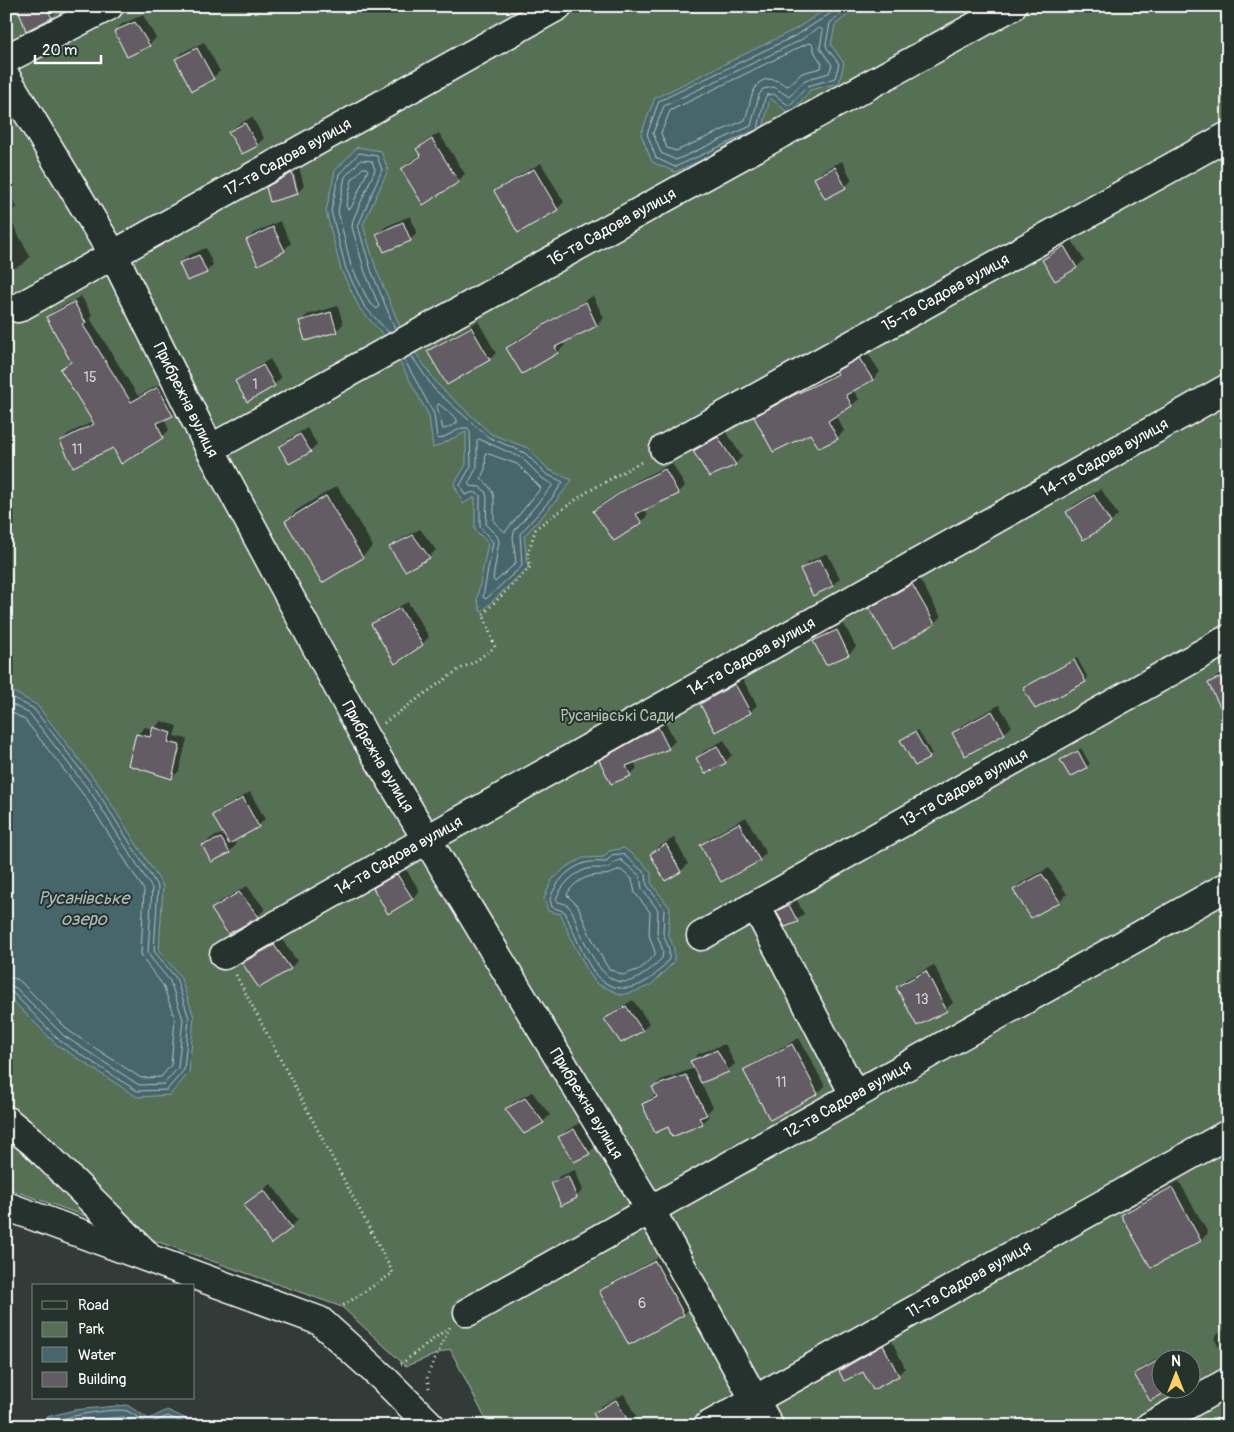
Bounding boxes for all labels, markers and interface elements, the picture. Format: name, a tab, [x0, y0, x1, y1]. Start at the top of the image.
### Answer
scale bar	[35, 32, 101, 64]
text: 20 m	[42, 41, 77, 60]
street label: 17-та Садова вулиця	[221, 114, 355, 201]
street label: 16-та Садова вулиця	[544, 184, 679, 271]
street label: 15-та Садова вулиця	[878, 249, 1013, 336]
street label: Прибрежна вулиця	[149, 339, 223, 461]
house number: 15	[83, 369, 97, 386]
house number: 1	[252, 376, 258, 393]
street label: 14-та Садова вулиця	[1037, 414, 1172, 502]
house number: 11	[72, 441, 82, 458]
street label: 14-та Садова вулиця	[684, 613, 819, 701]
street label: Прибрежна вулиця	[337, 697, 418, 816]
park label: Русанівські Сади	[560, 706, 674, 726]
street label: 13-та Садова вулиця	[897, 744, 1031, 832]
street label: 14-та Садова вулиця	[331, 811, 466, 900]
water label: Русанівське озеро	[39, 887, 132, 931]
house number: 13	[915, 991, 929, 1008]
street label: Прибрежна вулиця	[545, 1045, 628, 1163]
street label: 12-та Садова вулиця	[780, 1056, 915, 1143]
house number: 11	[776, 1074, 786, 1091]
street label: 11-та Садова вулиця	[903, 1236, 1035, 1323]
legend	[32, 1284, 195, 1400]
house number: 6	[638, 1295, 646, 1312]
text: Road	[78, 1296, 109, 1315]
text: Park	[78, 1320, 105, 1339]
text: Water	[78, 1346, 117, 1365]
north arrow	[1152, 1350, 1202, 1400]
text: N	[1171, 1353, 1181, 1370]
text: Building	[78, 1370, 126, 1389]

